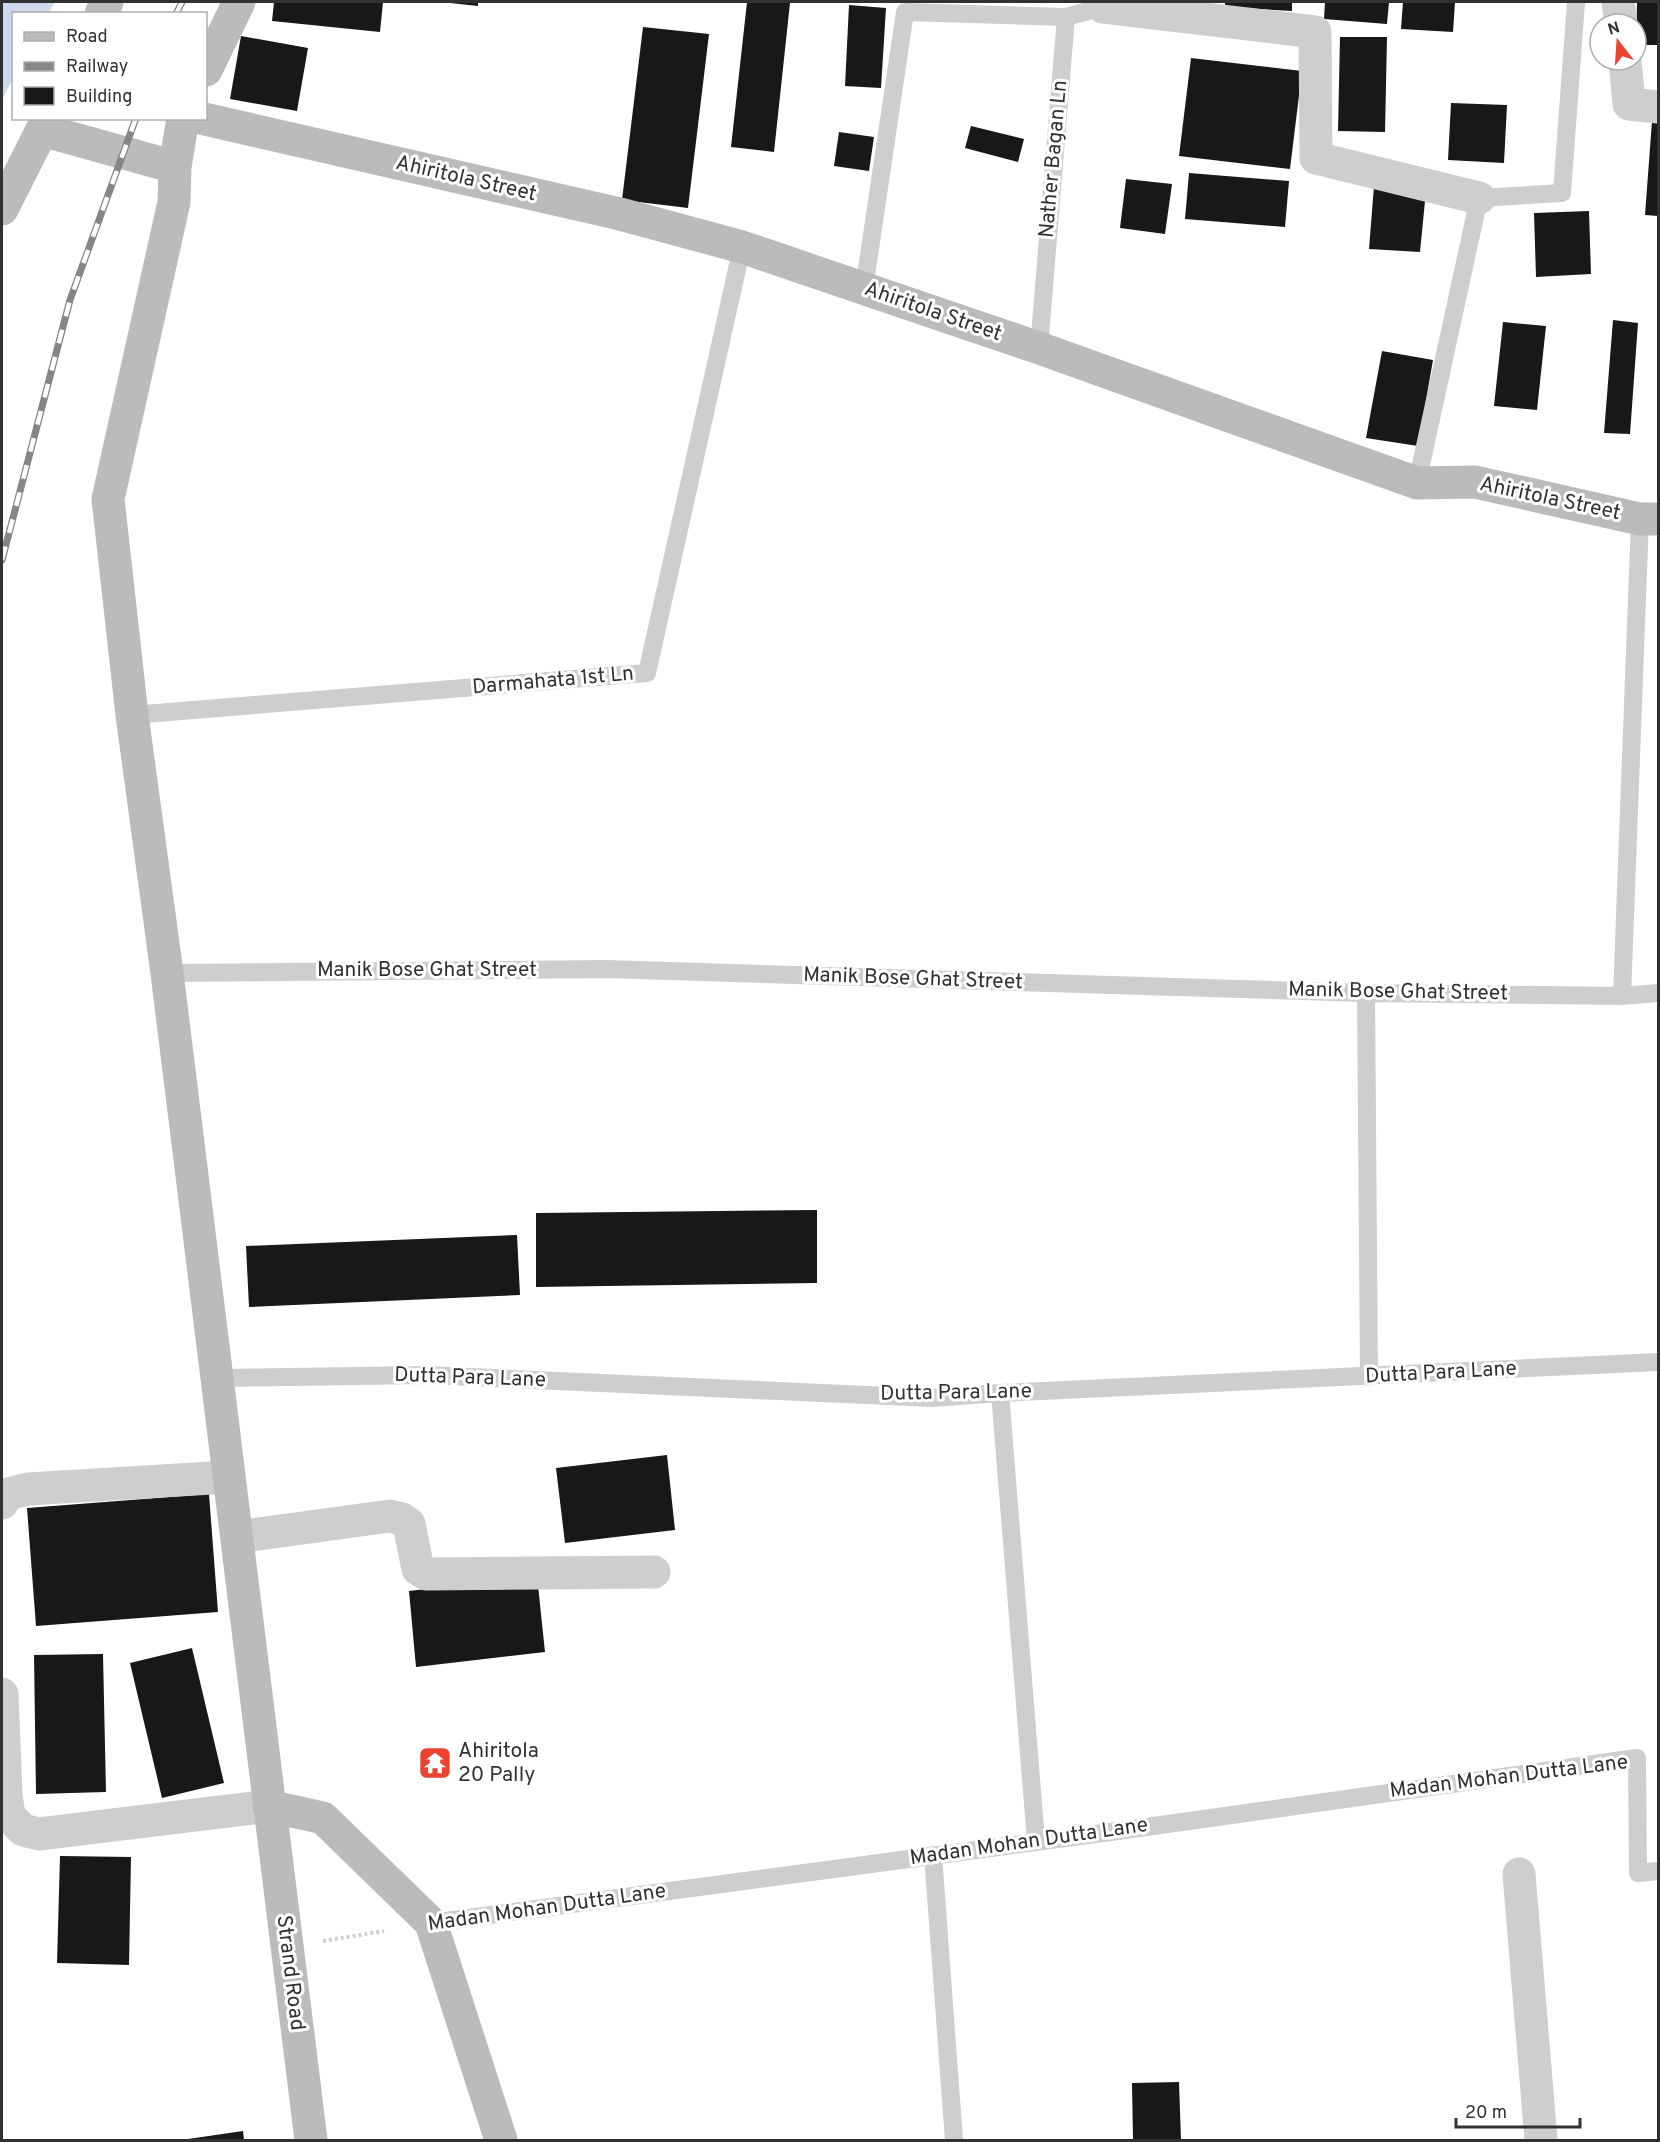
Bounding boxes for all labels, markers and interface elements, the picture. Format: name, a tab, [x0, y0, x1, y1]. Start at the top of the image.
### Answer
legend	[12, 12, 207, 120]
north arrow	[1588, 12, 1648, 72]
text: N	[1606, 18, 1623, 41]
text: Road	[66, 26, 108, 49]
text: Railway	[66, 56, 128, 79]
street label: Nather Bagan Ln	[1034, 79, 1074, 239]
text: Building	[66, 86, 132, 109]
street label: Ahiritola Street	[393, 150, 539, 208]
street label: Ahiritola Street	[861, 276, 1005, 348]
street label: Ahiritola Street	[1477, 471, 1623, 527]
street label: Darmahata 1st Ln	[471, 660, 635, 702]
street label: Manik Bose Ghat Street	[317, 957, 537, 984]
street label: Manik Bose Ghat Street	[803, 962, 1023, 996]
street label: Manik Bose Ghat Street	[1288, 977, 1508, 1007]
street label: Dutta Para Lane	[1364, 1356, 1518, 1390]
street label: Dutta Para Lane	[394, 1362, 546, 1394]
street label: Dutta Para Lane	[880, 1378, 1032, 1408]
place label: Ahiritola 20 Pally	[458, 1738, 539, 1789]
temple icon: Ahiritola 20 Pally	[417, 1745, 453, 1781]
street label: Madan Mohan Dutta Lane	[1388, 1749, 1630, 1805]
street label: Madan Mohan Dutta Lane	[908, 1812, 1150, 1872]
street label: Madan Mohan Dutta Lane	[426, 1878, 668, 1938]
street label: Strand Road	[270, 1914, 310, 2032]
scale bar	[1456, 2091, 1580, 2129]
text: 20 m	[1465, 2102, 1507, 2125]

